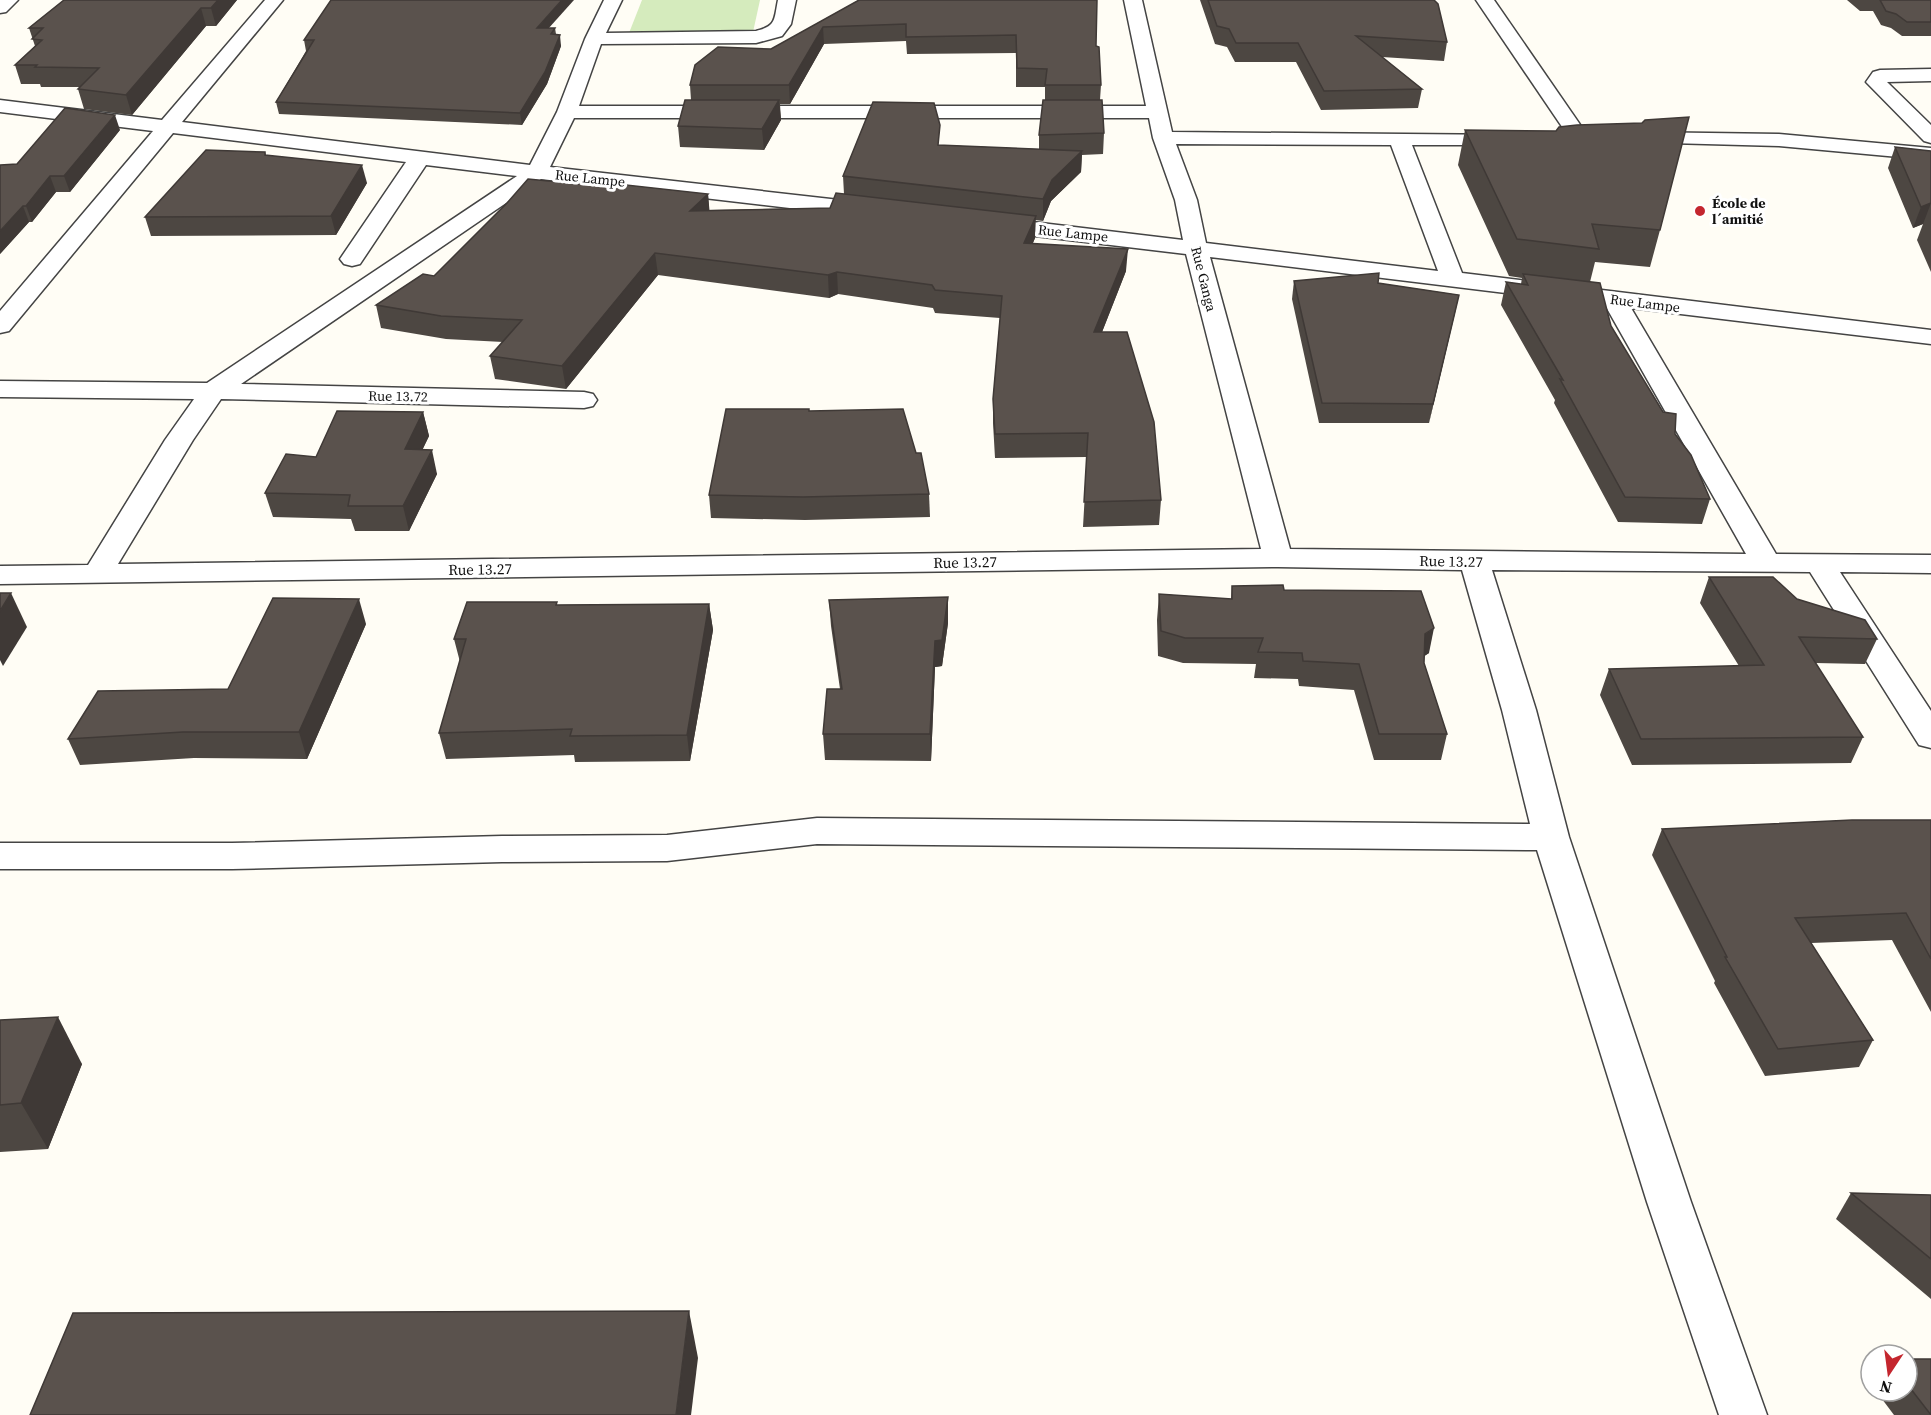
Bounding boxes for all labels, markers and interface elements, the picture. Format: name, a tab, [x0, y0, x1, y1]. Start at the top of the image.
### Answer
street label: Rue Lampe	[554, 164, 626, 192]
place label: École de l´amitié	[1712, 193, 1766, 229]
marker: École de l´amitié	[1693, 204, 1707, 218]
street label: Rue Lampe	[1037, 219, 1109, 247]
street label: Rue Ganga	[1186, 244, 1222, 315]
street label: Rue Lampe	[1609, 289, 1681, 317]
street label: Rue 13.72	[368, 385, 428, 407]
street label: Rue 13.27	[1419, 550, 1483, 572]
street label: Rue 13.27	[933, 551, 997, 573]
street label: Rue 13.27	[448, 558, 512, 580]
north arrow	[1859, 1343, 1919, 1403]
text: N	[1877, 1376, 1894, 1400]

